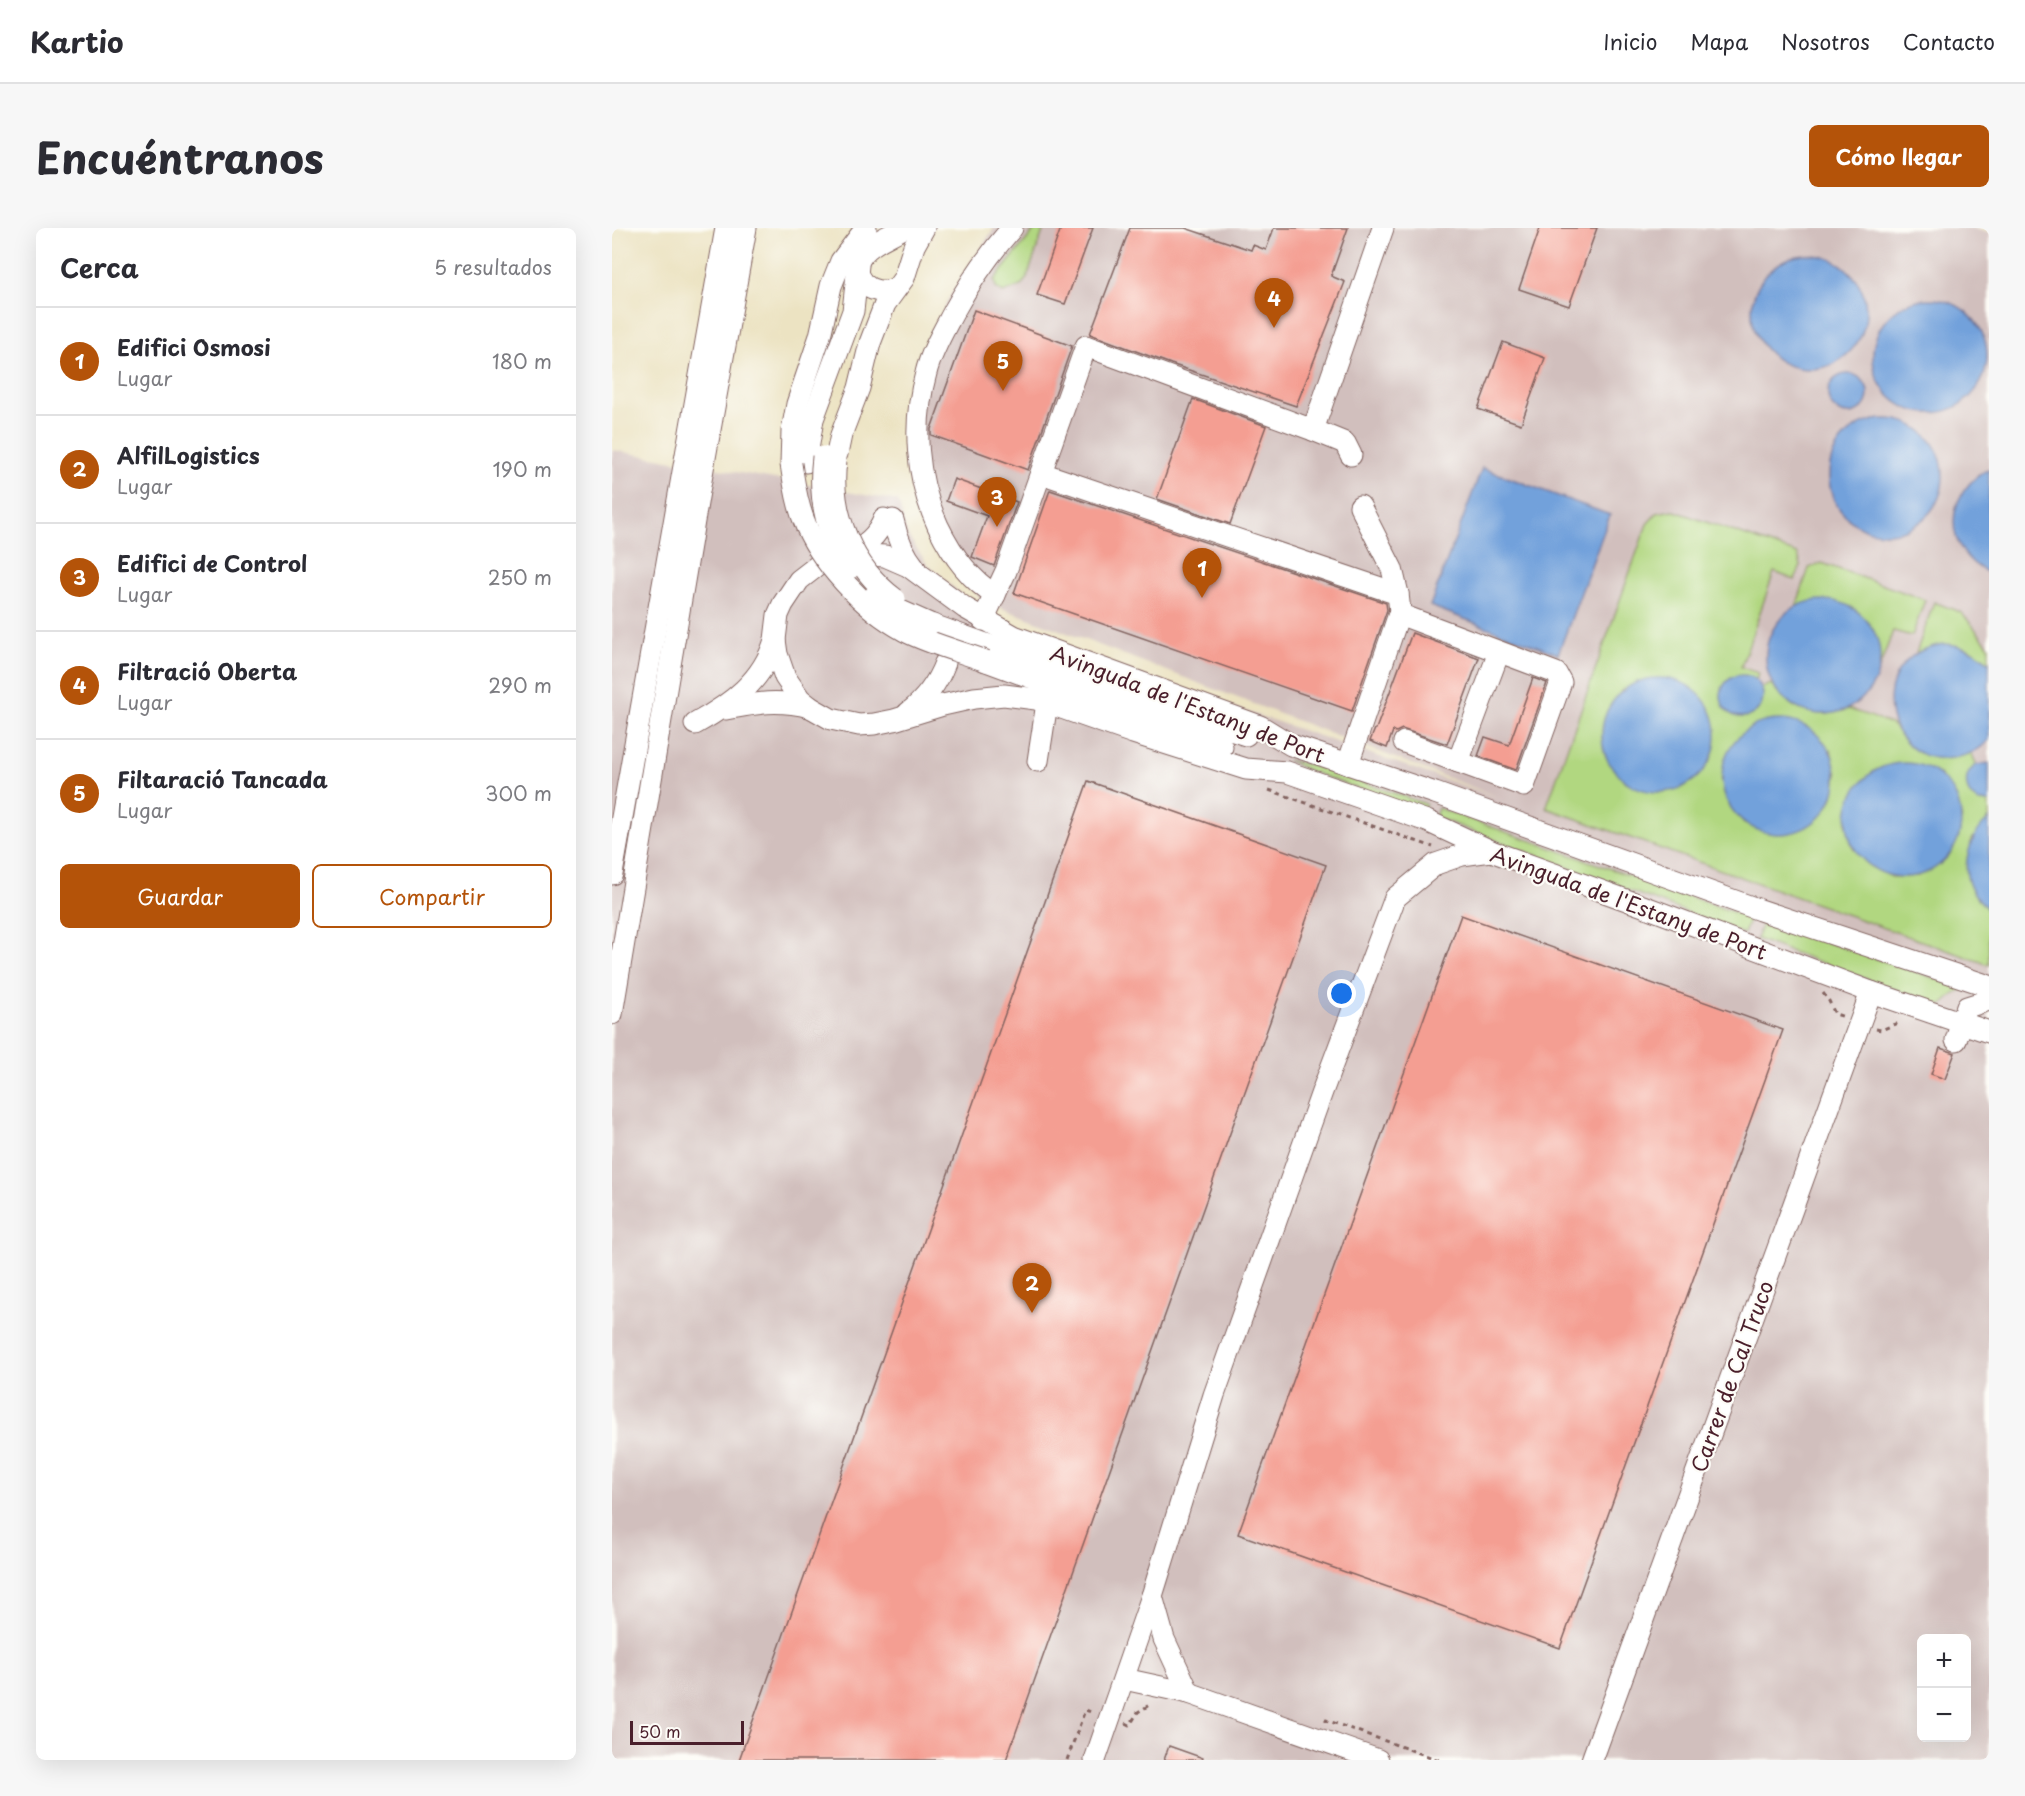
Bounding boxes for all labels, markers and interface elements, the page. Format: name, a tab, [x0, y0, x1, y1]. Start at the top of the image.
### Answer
text: Kartio	[30, 20, 124, 63]
text: Inicio	[1603, 25, 1657, 57]
text: Mapa	[1690, 25, 1748, 57]
text: Nosotros	[1781, 25, 1870, 57]
text: Contacto	[1903, 25, 1995, 57]
text: Encuéntranos	[36, 125, 324, 188]
button: Cómo llegar	[1809, 125, 1989, 187]
text: Cerca	[60, 248, 139, 287]
text: 5 resultados	[434, 252, 552, 282]
pin: 4	[1254, 279, 1294, 328]
text: Edifici Osmosi	[117, 330, 271, 363]
pin: 5	[984, 342, 1022, 391]
text: 1	[75, 346, 84, 376]
text: 180 m	[492, 346, 552, 376]
text: Lugar	[117, 363, 172, 393]
text: AlfilLogistics	[117, 438, 260, 471]
text: 2	[72, 454, 87, 484]
text: 190 m	[493, 454, 552, 484]
text: Lugar	[117, 471, 172, 501]
pin: 3	[978, 478, 1016, 527]
text: Edifici de Control	[117, 546, 307, 579]
pin: 1	[1182, 548, 1222, 598]
text: 3	[73, 562, 86, 592]
text: 250 m	[488, 562, 552, 592]
text: Lugar	[117, 579, 172, 609]
street label: Avinguda de l'Estany de Port	[1046, 636, 1330, 770]
text: Filtració Oberta	[117, 654, 297, 687]
text: 4	[73, 670, 86, 700]
text: 290 m	[488, 670, 552, 700]
text: Lugar	[117, 687, 172, 717]
text: Filtaració Tancada	[117, 762, 328, 795]
text: 5	[73, 778, 86, 808]
text: 300 m	[485, 778, 552, 808]
text: Lugar	[117, 795, 172, 825]
street label: Avinguda de l'Estany de Port	[1486, 837, 1772, 967]
button: Guardar	[60, 864, 300, 928]
button: Compartir	[312, 864, 552, 928]
your location	[1327, 979, 1356, 1008]
pin: 2	[1012, 1264, 1052, 1313]
street label: Carrer de Cal Truco	[1681, 1276, 1781, 1476]
map controls	[1917, 1634, 1971, 1742]
button: +	[1917, 1634, 1971, 1688]
button: −	[1917, 1688, 1971, 1742]
scale bar	[630, 1718, 744, 1746]
text: 50 m	[639, 1719, 680, 1743]

